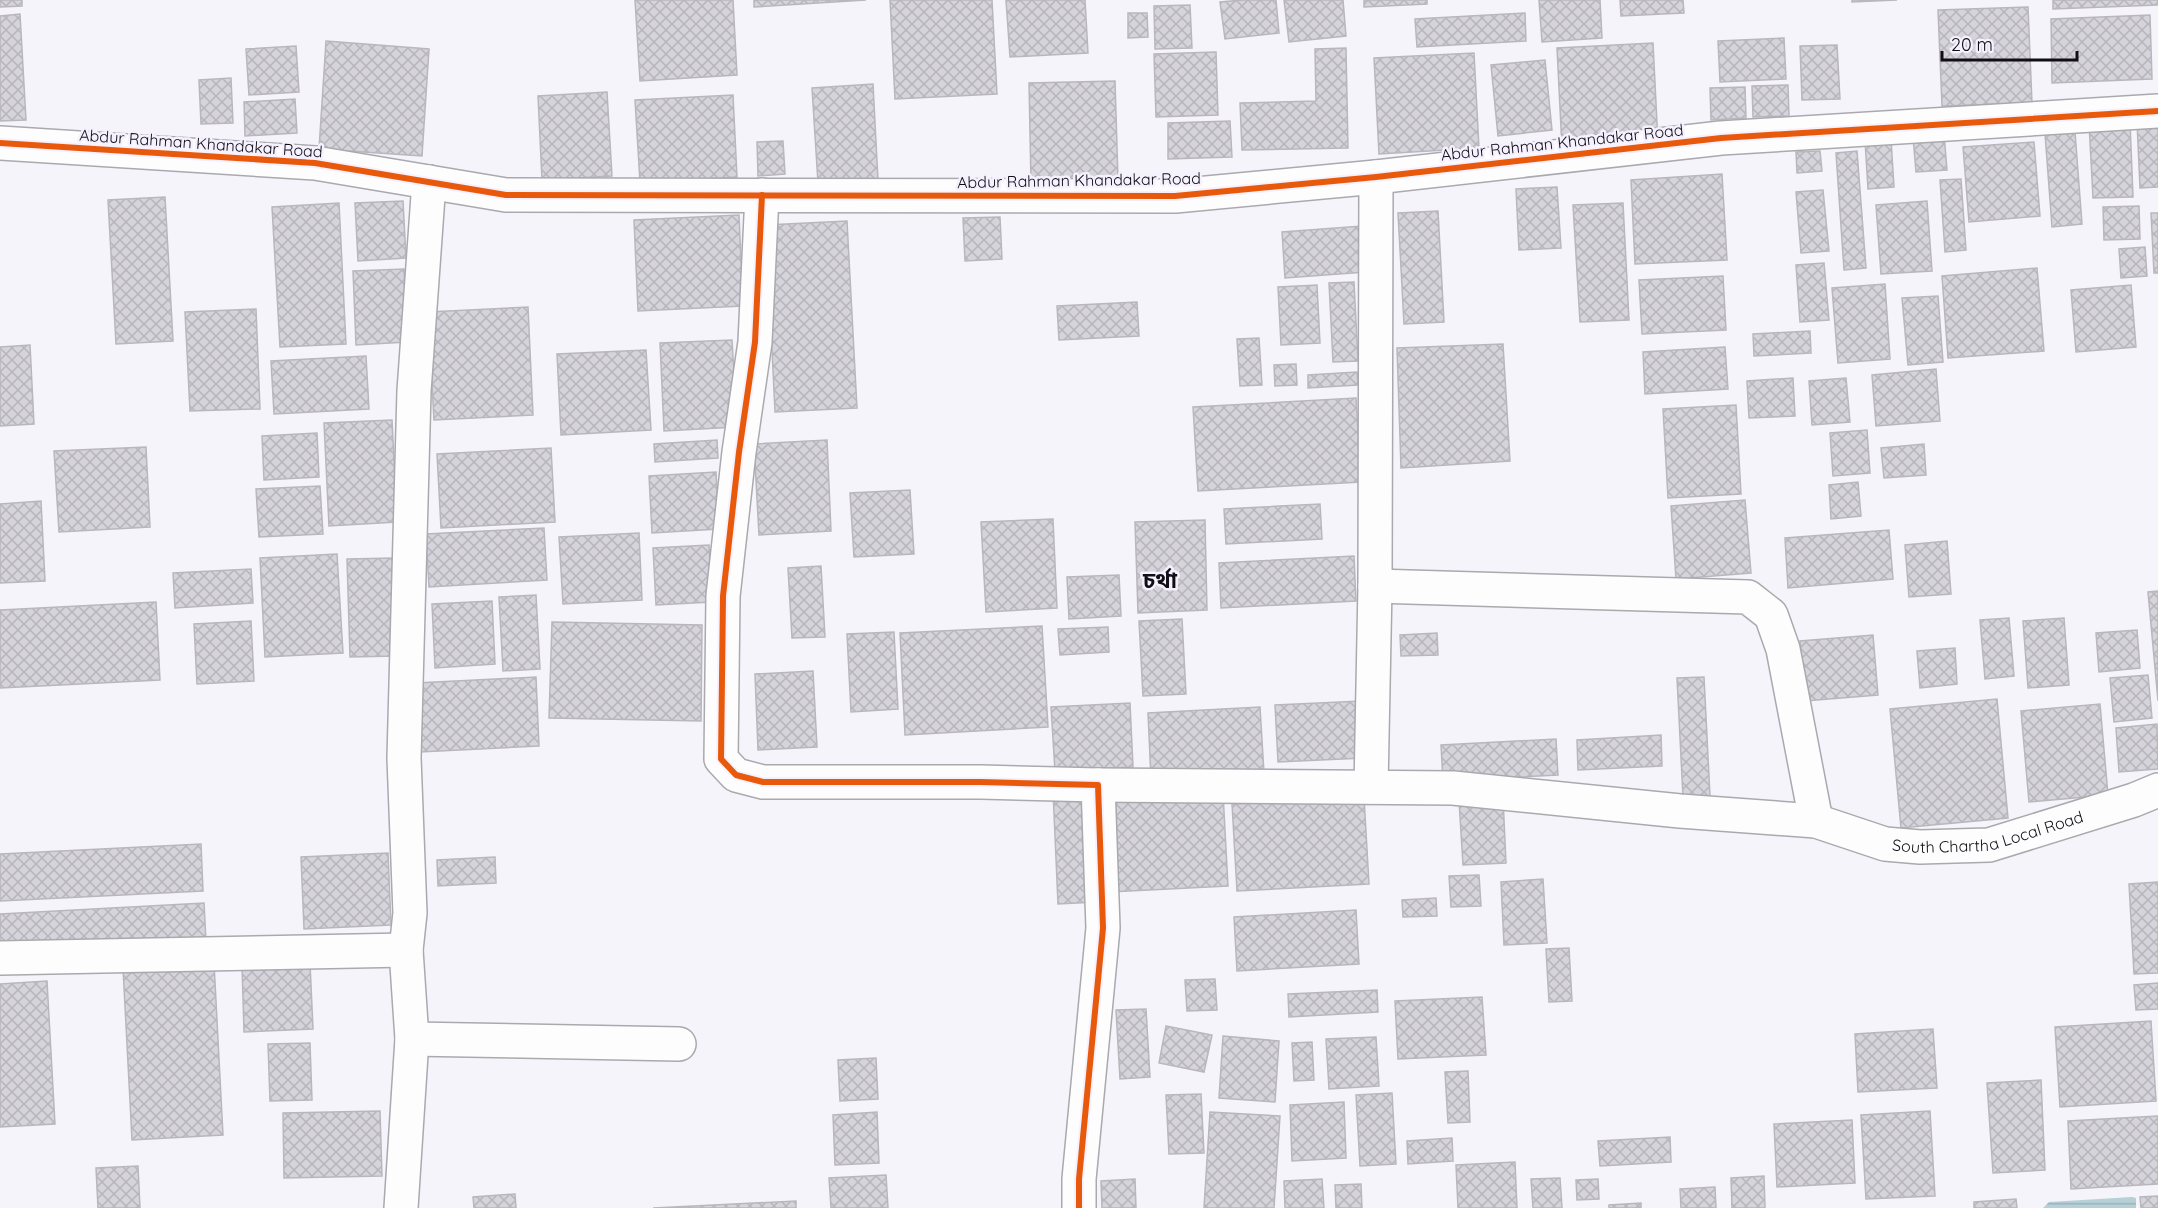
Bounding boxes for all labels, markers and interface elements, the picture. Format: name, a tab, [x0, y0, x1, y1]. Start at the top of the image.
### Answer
scale bar	[1942, 24, 2077, 62]
text: 20 m	[1951, 33, 1993, 56]
street label: Abdur Rahman Khandakar Road	[1440, 119, 1684, 165]
street label: Abdur Rahman Khandakar Road	[79, 125, 323, 161]
street label: Abdur Rahman Khandakar Road	[957, 168, 1201, 192]
district label: চর্থা	[1142, 566, 1178, 594]
street label: South Chartha Local Road	[1892, 806, 2085, 857]

